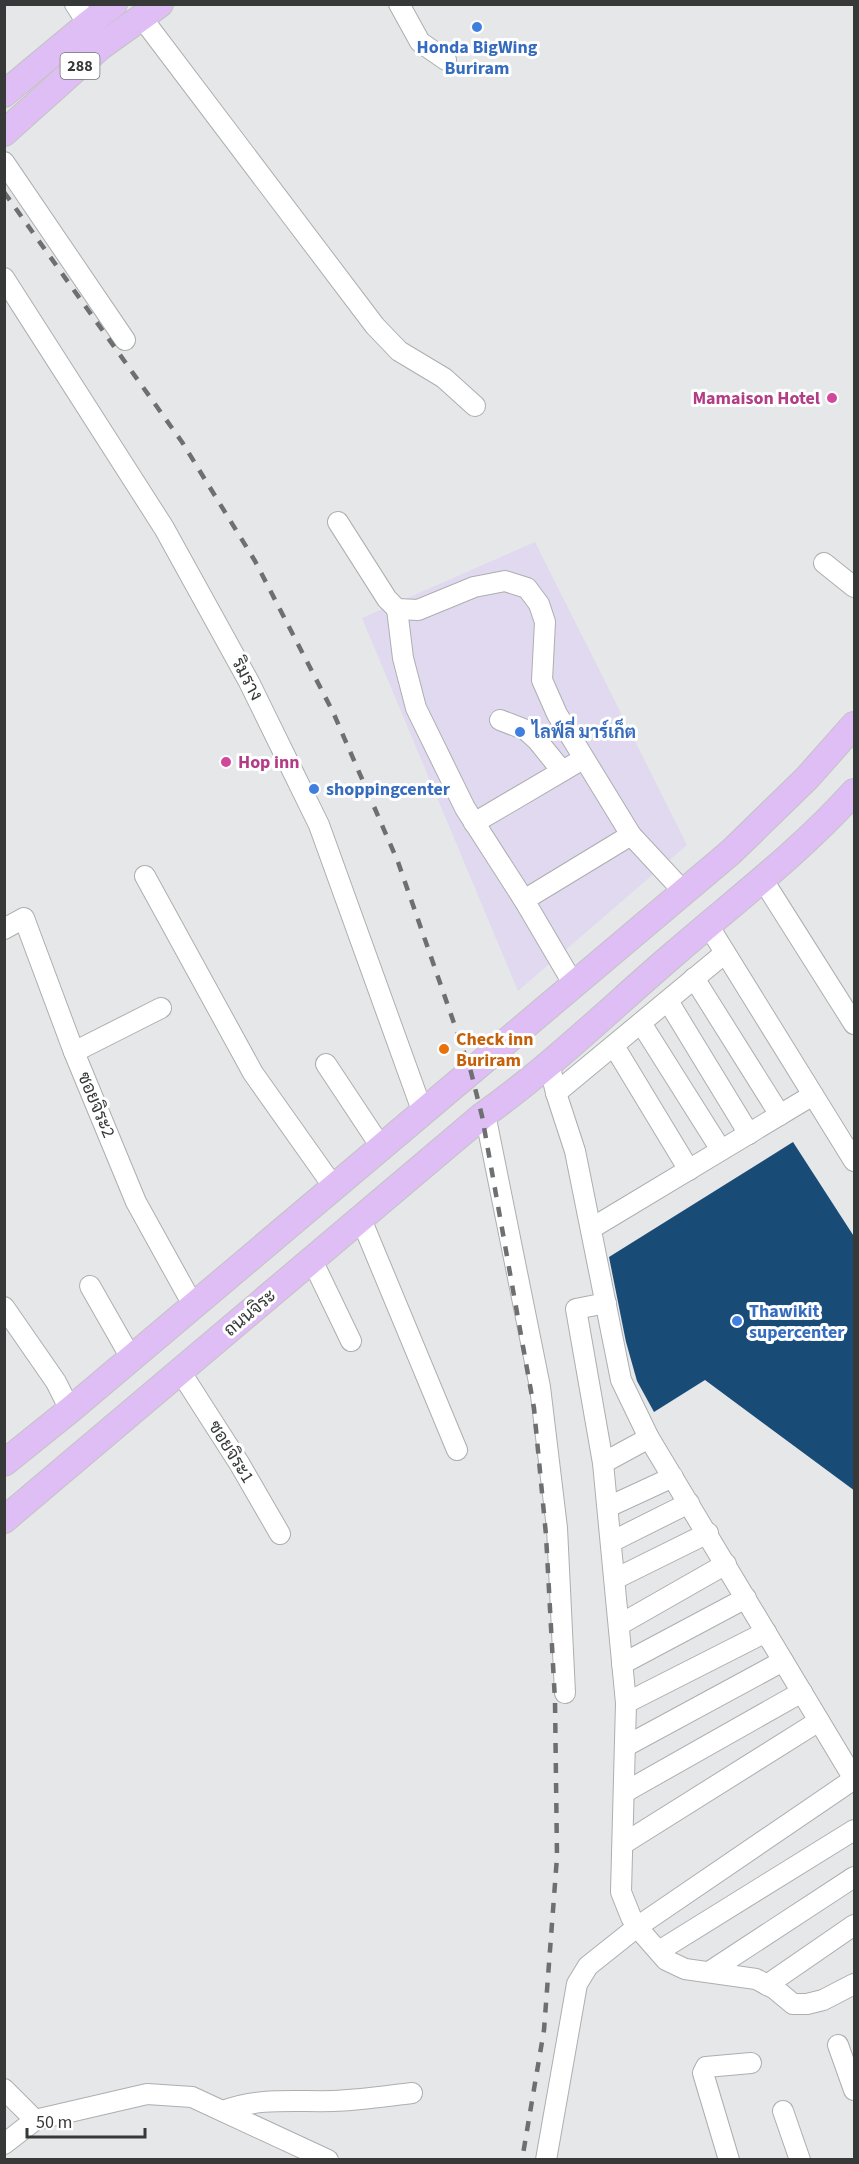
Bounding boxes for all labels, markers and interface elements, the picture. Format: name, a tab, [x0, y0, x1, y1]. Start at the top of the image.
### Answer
marker: Honda BigWing Buriram	[470, 20, 484, 34]
place label: Honda BigWing Buriram	[417, 35, 538, 81]
road number: 288	[60, 53, 100, 79]
place label: Mamaison Hotel	[692, 386, 820, 411]
marker: Mamaison Hotel	[825, 391, 839, 405]
street label: ริมราง	[225, 652, 269, 705]
place label: ไลฟ์ลี่ มาร์เก็ต	[530, 716, 636, 745]
marker: ไลฟ์ลี่ มาร์เก็ต	[513, 725, 527, 739]
place label: Hop inn	[238, 750, 300, 775]
marker: Hop inn	[219, 755, 233, 769]
place label: shoppingcenter	[326, 777, 451, 802]
marker: shoppingcenter	[307, 782, 321, 796]
place label: Check inn Buriram	[456, 1027, 534, 1073]
marker: Check inn Buriram	[437, 1042, 451, 1056]
street label: ซอยจิระ2	[71, 1068, 121, 1142]
street label: ถนนจิระ	[218, 1284, 282, 1342]
place label: Thawikit supercenter	[749, 1299, 845, 1345]
marker: Thawikit supercenter	[730, 1314, 744, 1328]
street label: ซอยจิระ1	[202, 1416, 260, 1488]
scale bar	[27, 2101, 146, 2139]
text: 50 m	[36, 2110, 72, 2135]

